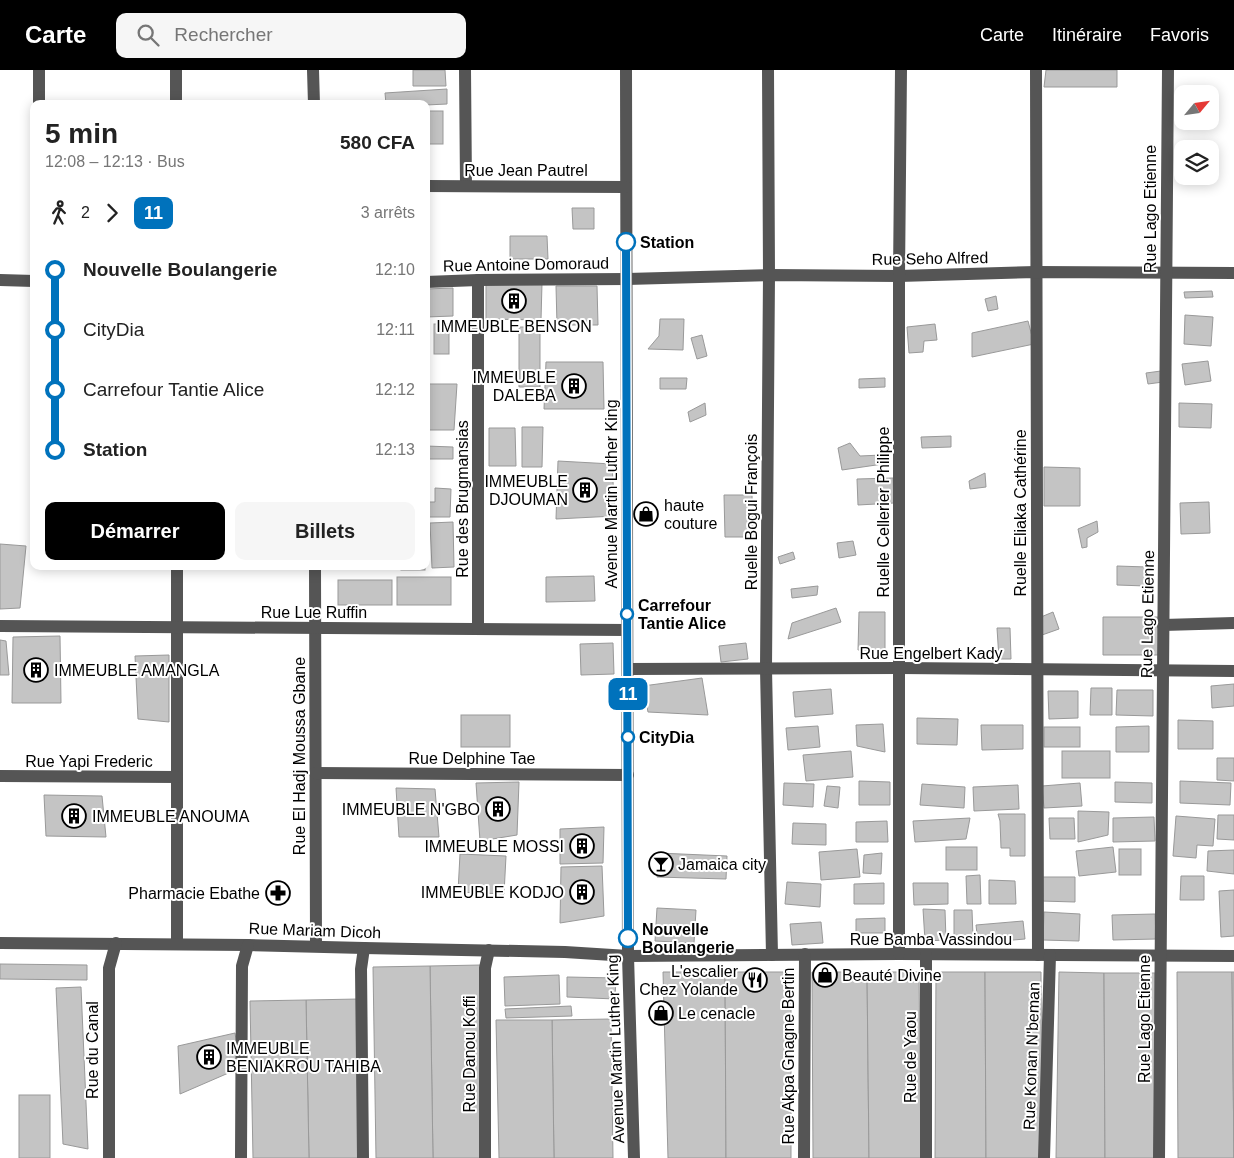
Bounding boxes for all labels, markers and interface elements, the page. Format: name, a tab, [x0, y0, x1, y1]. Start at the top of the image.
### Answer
search box	[116, 13, 466, 58]
text: Carte	[25, 21, 86, 48]
icon: search	[134, 21, 162, 49]
text: Rechercher	[174, 24, 273, 45]
text: Carte	[980, 25, 1024, 45]
text: Itinéraire	[1052, 25, 1122, 45]
text: Favoris	[1150, 25, 1209, 45]
north arrow	[1174, 85, 1219, 130]
map controls	[1174, 85, 1219, 185]
text: 5 min	[45, 118, 118, 149]
text: 580 CFA	[340, 132, 415, 153]
button: layers	[1174, 140, 1219, 185]
street label: Rue Lago Etienne	[1142, 145, 1159, 273]
text: 12:08 – 12:13 · Bus	[45, 153, 185, 170]
street label: Rue Jean Pautrel	[464, 162, 588, 179]
icon: walk	[45, 199, 73, 227]
icon: forward	[98, 199, 126, 227]
text: 11	[144, 203, 163, 223]
text: 2	[81, 204, 90, 221]
text: 3 arrêts	[361, 204, 415, 221]
marker: Station	[616, 232, 636, 252]
place label: Station	[640, 234, 694, 251]
street label: Rue Seho Alfred	[872, 249, 988, 268]
street label: Rue Antoine Domoraud	[443, 255, 609, 274]
text: Nouvelle Boulangerie	[83, 259, 277, 280]
text: 12:10	[375, 261, 415, 278]
building icon: IMMEUBLE BENSON	[501, 288, 527, 314]
place label: IMMEUBLE BENSON	[436, 318, 592, 335]
text: CityDia	[83, 319, 144, 340]
text: 12:11	[376, 321, 415, 338]
place label: IMMEUBLE DALEBA	[472, 369, 556, 404]
building icon: IMMEUBLE DALEBA	[561, 373, 587, 399]
text: Carrefour Tantie Alice	[83, 379, 264, 400]
text: 12:12	[375, 381, 415, 398]
street label: Avenue Martin Luther King	[603, 399, 620, 589]
street label: Rue des Brugmansias	[454, 420, 471, 578]
street label: Ruelle Cellerier Philippe	[875, 427, 892, 597]
street label: Ruelle Eliaka Cathérine	[1012, 429, 1029, 597]
street label: Ruelle Bogui François	[743, 434, 760, 590]
text: Station	[83, 439, 147, 460]
text: 12:13	[375, 441, 415, 458]
place label: IMMEUBLE DJOUMAN	[484, 473, 568, 508]
building icon: IMMEUBLE DJOUMAN	[572, 477, 598, 503]
place label: haute couture	[664, 497, 717, 532]
shop icon: haute couture	[633, 501, 659, 527]
button: Démarrer	[45, 502, 225, 560]
button: Billets	[235, 502, 415, 560]
street label: Rue Lago Etienne	[1138, 550, 1157, 678]
place label: Carrefour Tantie Alice	[638, 597, 726, 632]
street label: Rue Lue Ruffin	[261, 604, 367, 621]
marker: Carrefour Tantie Alice	[620, 607, 634, 621]
street label: Rue Engelbert Kady	[859, 645, 1003, 662]
building icon: IMMEUBLE AMANGLA	[23, 657, 49, 683]
street label: Rue El Hadj Moussa Gbane	[291, 657, 308, 855]
place label: IMMEUBLE AMANGLA	[54, 662, 220, 679]
line badge: 11	[606, 678, 650, 710]
text: 11	[618, 684, 638, 704]
place label: CityDia	[639, 729, 694, 746]
marker: CityDia	[621, 730, 635, 744]
street label: Rue Delphine Tae	[409, 750, 536, 767]
street label: Rue Yapi Frederic	[25, 753, 153, 770]
building icon: IMMEUBLE N'GBO	[485, 796, 511, 822]
place label: IMMEUBLE N'GBO	[342, 801, 480, 818]
building icon: IMMEUBLE ANOUMA	[61, 803, 87, 829]
place label: IMMEUBLE ANOUMA	[92, 808, 250, 825]
building icon: IMMEUBLE MOSSI	[569, 833, 595, 859]
place label: IMMEUBLE MOSSI	[424, 838, 564, 855]
bar icon: Jamaica city	[648, 851, 674, 877]
place label: Jamaica city	[678, 856, 766, 873]
building icon: IMMEUBLE KODJO	[569, 879, 595, 905]
pharmacy icon: Pharmacie Ebathe	[265, 880, 291, 906]
place label: IMMEUBLE KODJO	[421, 884, 564, 901]
place label: Pharmacie Ebathe	[128, 885, 260, 902]
street label: Rue Mariam Dicoh	[248, 920, 381, 941]
place label: Nouvelle Boulangerie	[642, 921, 735, 956]
marker: Nouvelle Boulangerie	[618, 928, 638, 948]
street label: Rue Bamba Vassindou	[850, 931, 1012, 948]
street label: Avenue Martin Luther King	[604, 954, 627, 1144]
street label: Rue Lago Etienne	[1136, 955, 1153, 1083]
shop icon: Beauté Divine	[812, 962, 838, 988]
place label: L'escalier Chez Yolande	[639, 963, 739, 998]
restaurant icon: L'escalier Chez Yolande	[742, 967, 768, 993]
street label: Rue Akpa Gnagne Bertin	[780, 967, 797, 1145]
place label: Beauté Divine	[842, 967, 942, 984]
street label: Rue Konan N'beman	[1020, 982, 1043, 1130]
street label: Rue Danou Koffi	[461, 995, 478, 1113]
shop icon: Le cenacle	[648, 1000, 674, 1026]
street label: Rue du Canal	[84, 1001, 101, 1099]
place label: Le cenacle	[678, 1005, 755, 1022]
street label: Rue de Yaou	[902, 1011, 919, 1103]
place label: IMMEUBLE BENIAKROU TAHIBA	[226, 1040, 381, 1075]
building icon: IMMEUBLE BENIAKROU TAHIBA	[196, 1044, 222, 1070]

